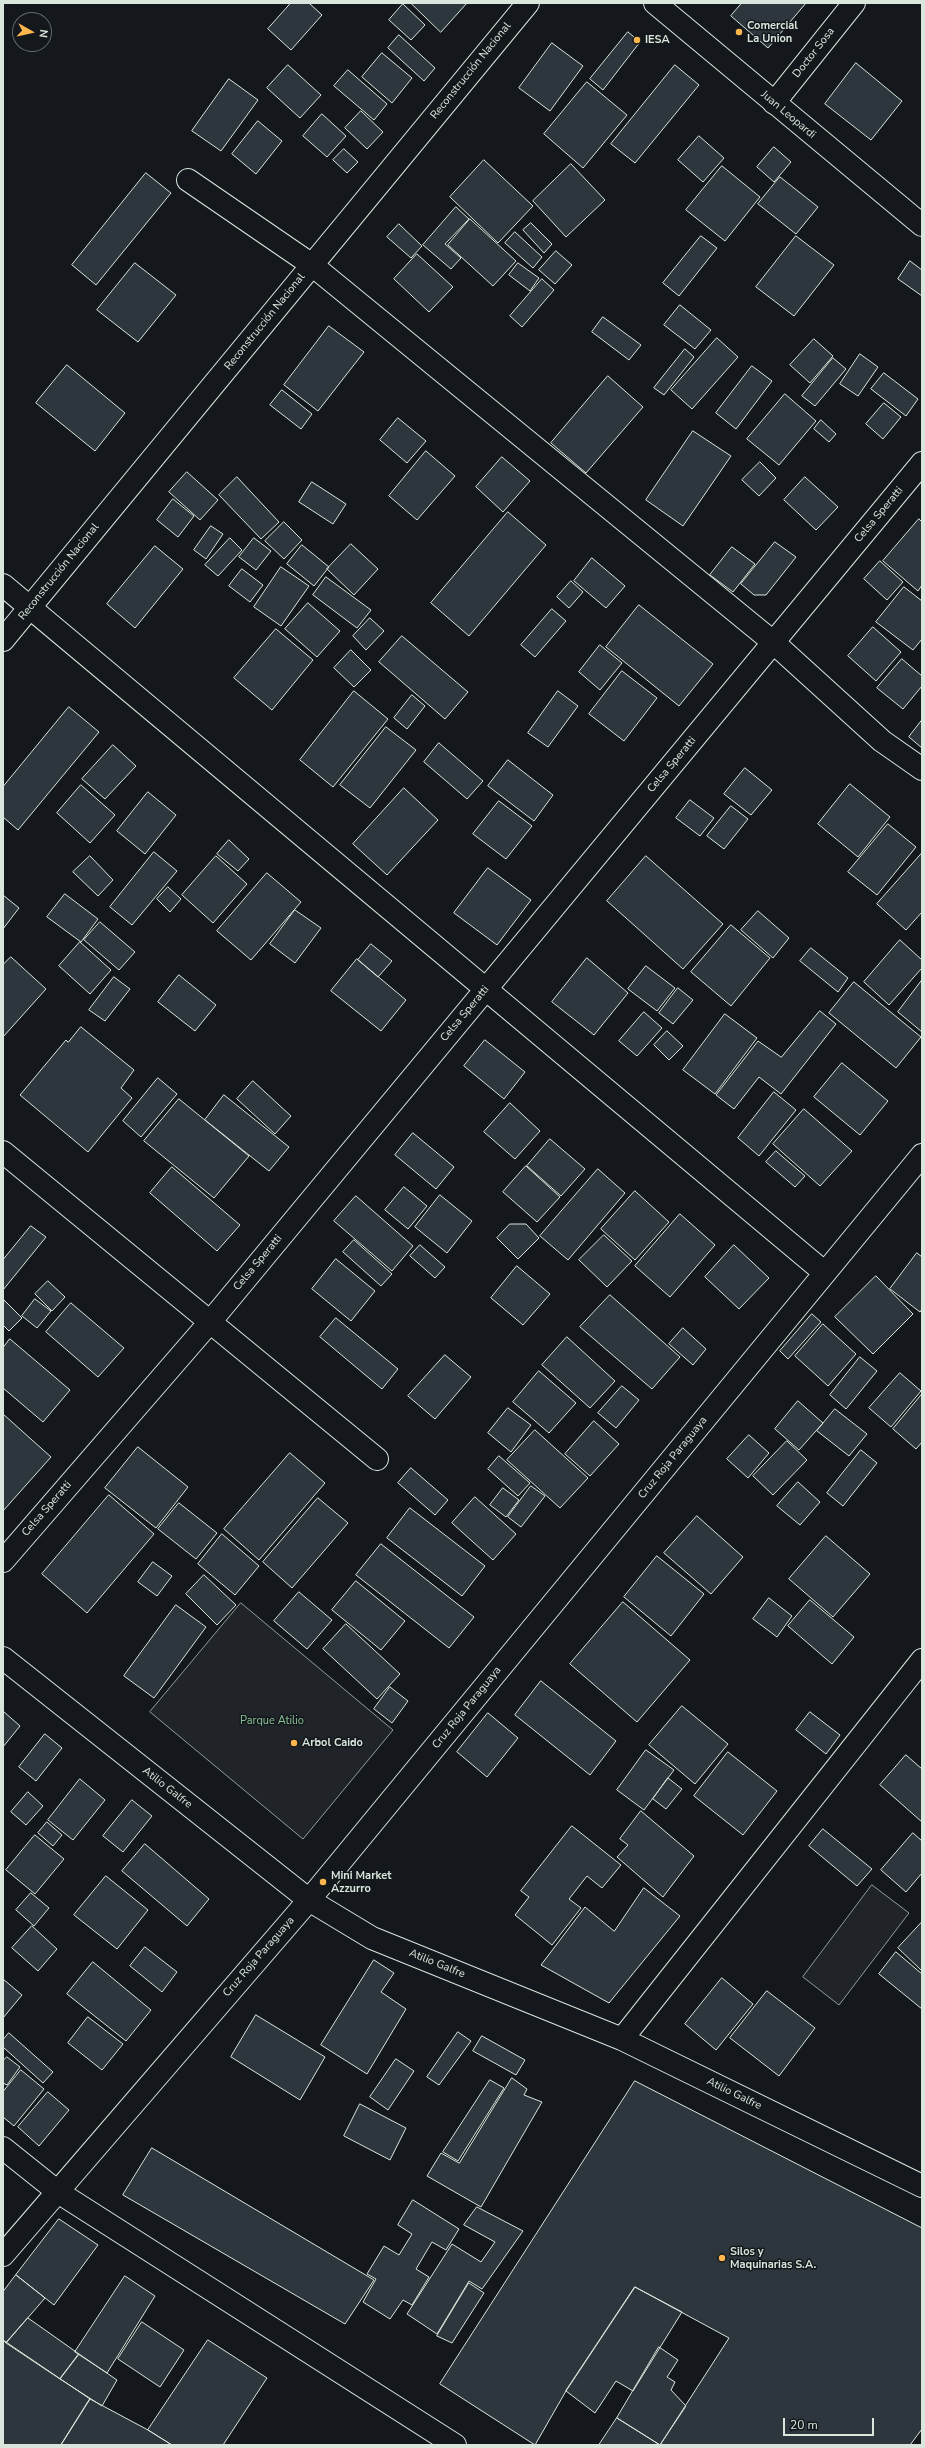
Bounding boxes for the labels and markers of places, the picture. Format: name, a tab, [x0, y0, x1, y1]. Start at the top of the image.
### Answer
place label: Comercial La Union	[747, 19, 798, 45]
marker: Comercial La Union	[734, 27, 744, 37]
place label: IESA	[645, 33, 670, 47]
marker: IESA	[632, 35, 642, 45]
place label: Arbol Caido	[302, 1736, 363, 1750]
marker: Arbol Caido	[289, 1738, 299, 1748]
place label: Mini Market Azzurro	[331, 1869, 391, 1895]
marker: Mini Market Azzurro	[318, 1877, 328, 1887]
place label: Silos y Maquinarias S.A.	[730, 2245, 816, 2271]
marker: Silos y Maquinarias S.A.	[717, 2253, 727, 2263]

